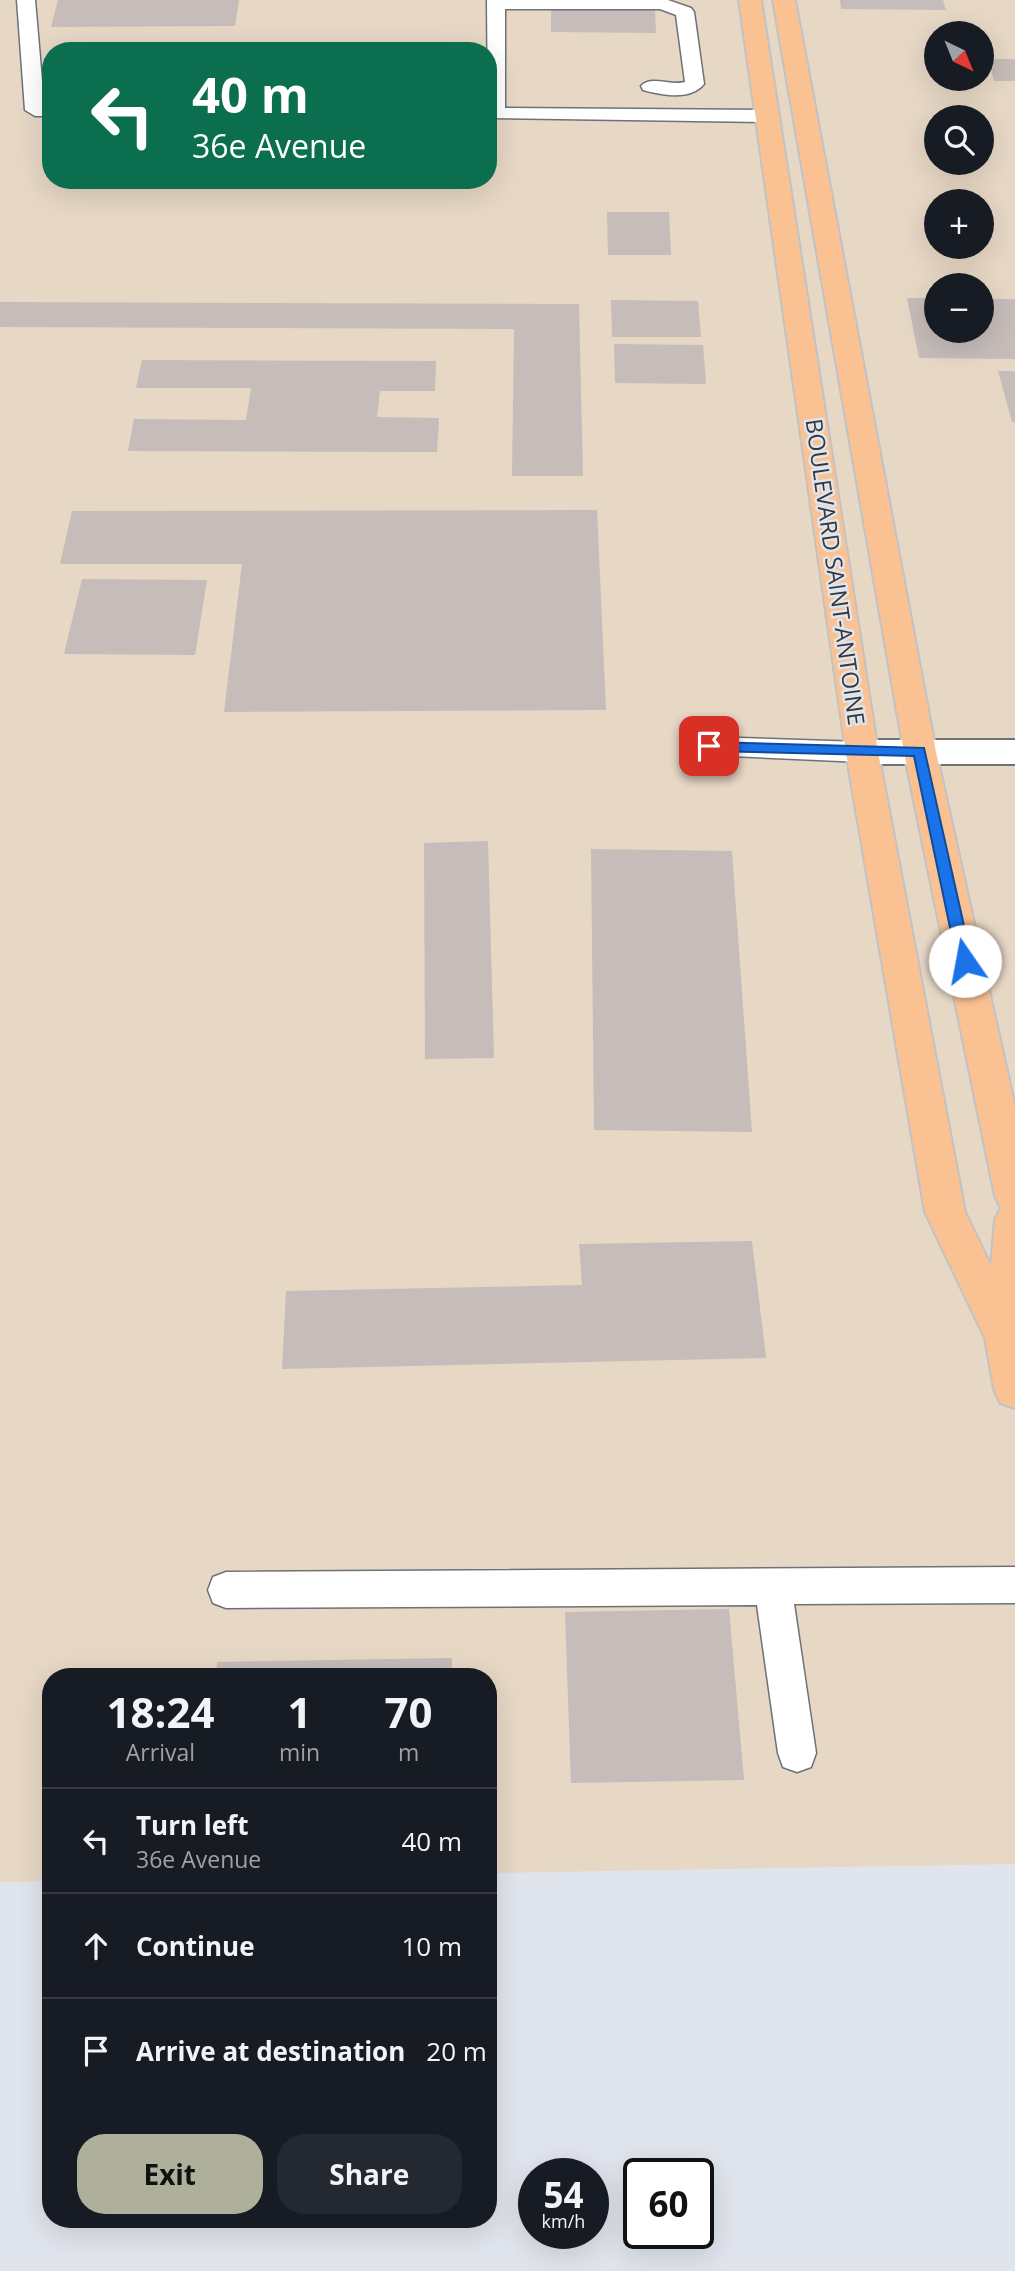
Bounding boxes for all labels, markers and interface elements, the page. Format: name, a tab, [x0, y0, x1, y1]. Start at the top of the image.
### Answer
north arrow	[924, 21, 994, 91]
map controls	[924, 21, 994, 343]
text: 40 m	[192, 61, 309, 127]
icon: left	[77, 70, 168, 161]
button: search	[924, 105, 994, 175]
text: 36e Avenue	[192, 124, 366, 167]
button: +	[924, 189, 994, 259]
button: −	[924, 273, 994, 343]
street label: BOULEVARD SAINT-ANTOINE	[799, 416, 873, 727]
pin	[679, 716, 739, 776]
icon: arrive	[690, 727, 728, 765]
position arrow	[928, 924, 1002, 998]
text: 18:24	[106, 1683, 214, 1740]
text: 1	[287, 1683, 312, 1740]
text: 70	[385, 1683, 433, 1740]
text: Arrival	[126, 1736, 195, 1768]
text: min	[279, 1736, 320, 1768]
text: m	[398, 1736, 419, 1768]
text: Turn left	[136, 1807, 248, 1843]
icon: left	[77, 1822, 115, 1860]
text: 40 m	[401, 1823, 462, 1859]
text: 36e Avenue	[136, 1843, 261, 1875]
icon: ahead	[77, 1927, 115, 1965]
text: Continue	[136, 1928, 255, 1964]
text: 10 m	[401, 1928, 462, 1964]
icon: arrive	[77, 2032, 115, 2070]
text: Arrive at destination	[136, 2033, 405, 2069]
text: 20 m	[426, 2033, 487, 2069]
button: Exit	[77, 2134, 263, 2214]
button: Share	[277, 2134, 462, 2214]
speed limit sign: 60	[623, 2158, 714, 2249]
text: 54	[543, 2171, 584, 2218]
text: km/h	[542, 2209, 585, 2233]

